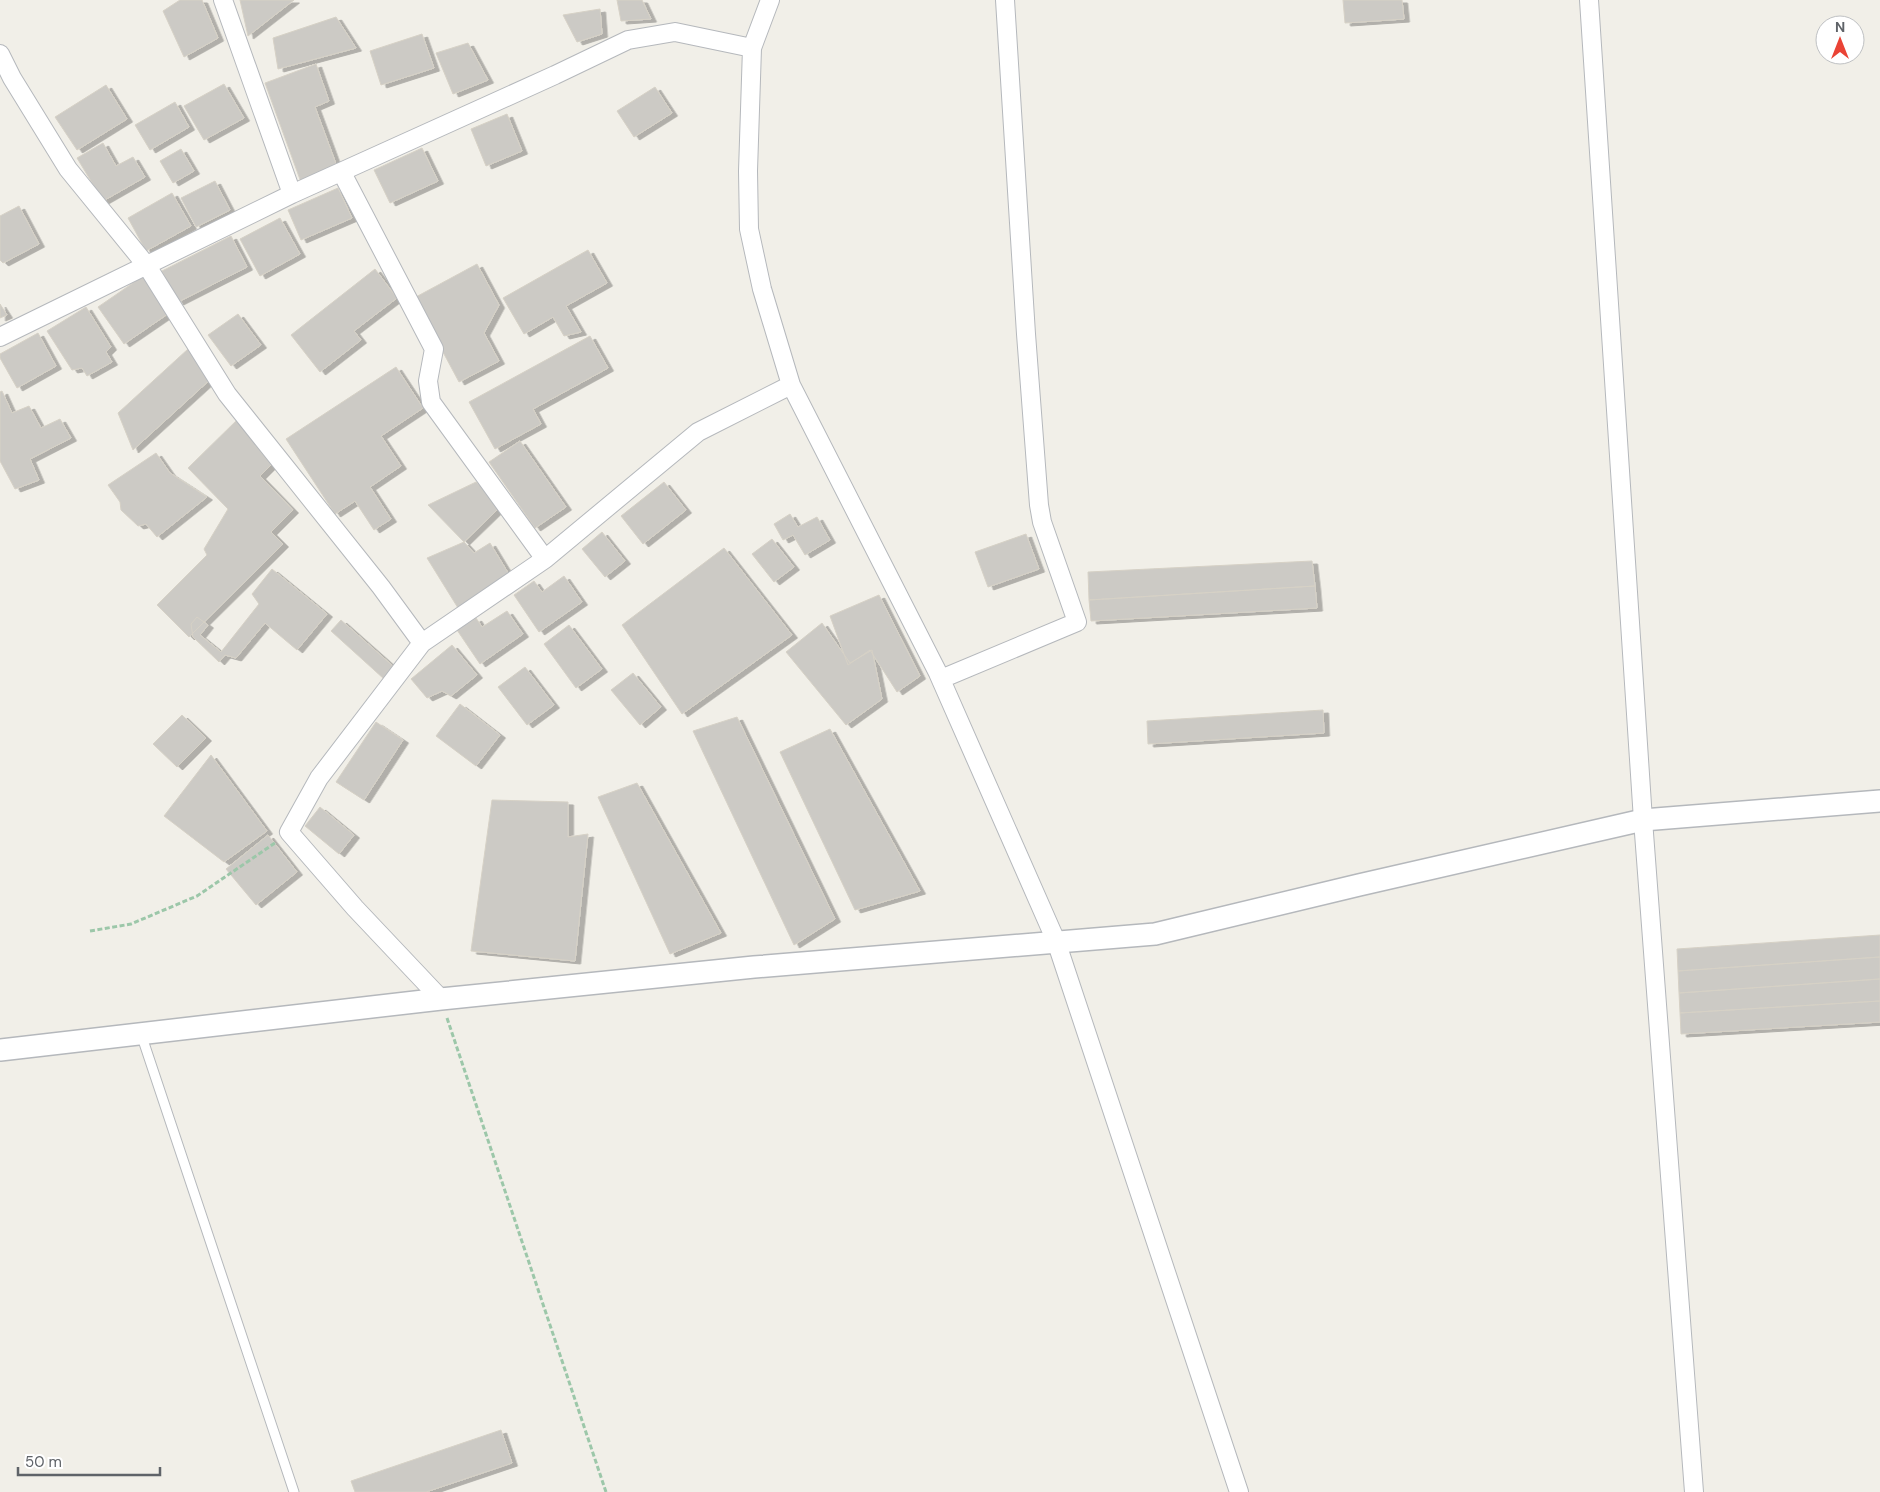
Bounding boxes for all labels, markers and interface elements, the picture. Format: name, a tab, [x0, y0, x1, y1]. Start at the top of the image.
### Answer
north arrow	[1815, 15, 1865, 65]
text: N	[1835, 18, 1845, 36]
scale bar	[18, 1444, 160, 1476]
text: 50 m	[25, 1452, 62, 1472]

